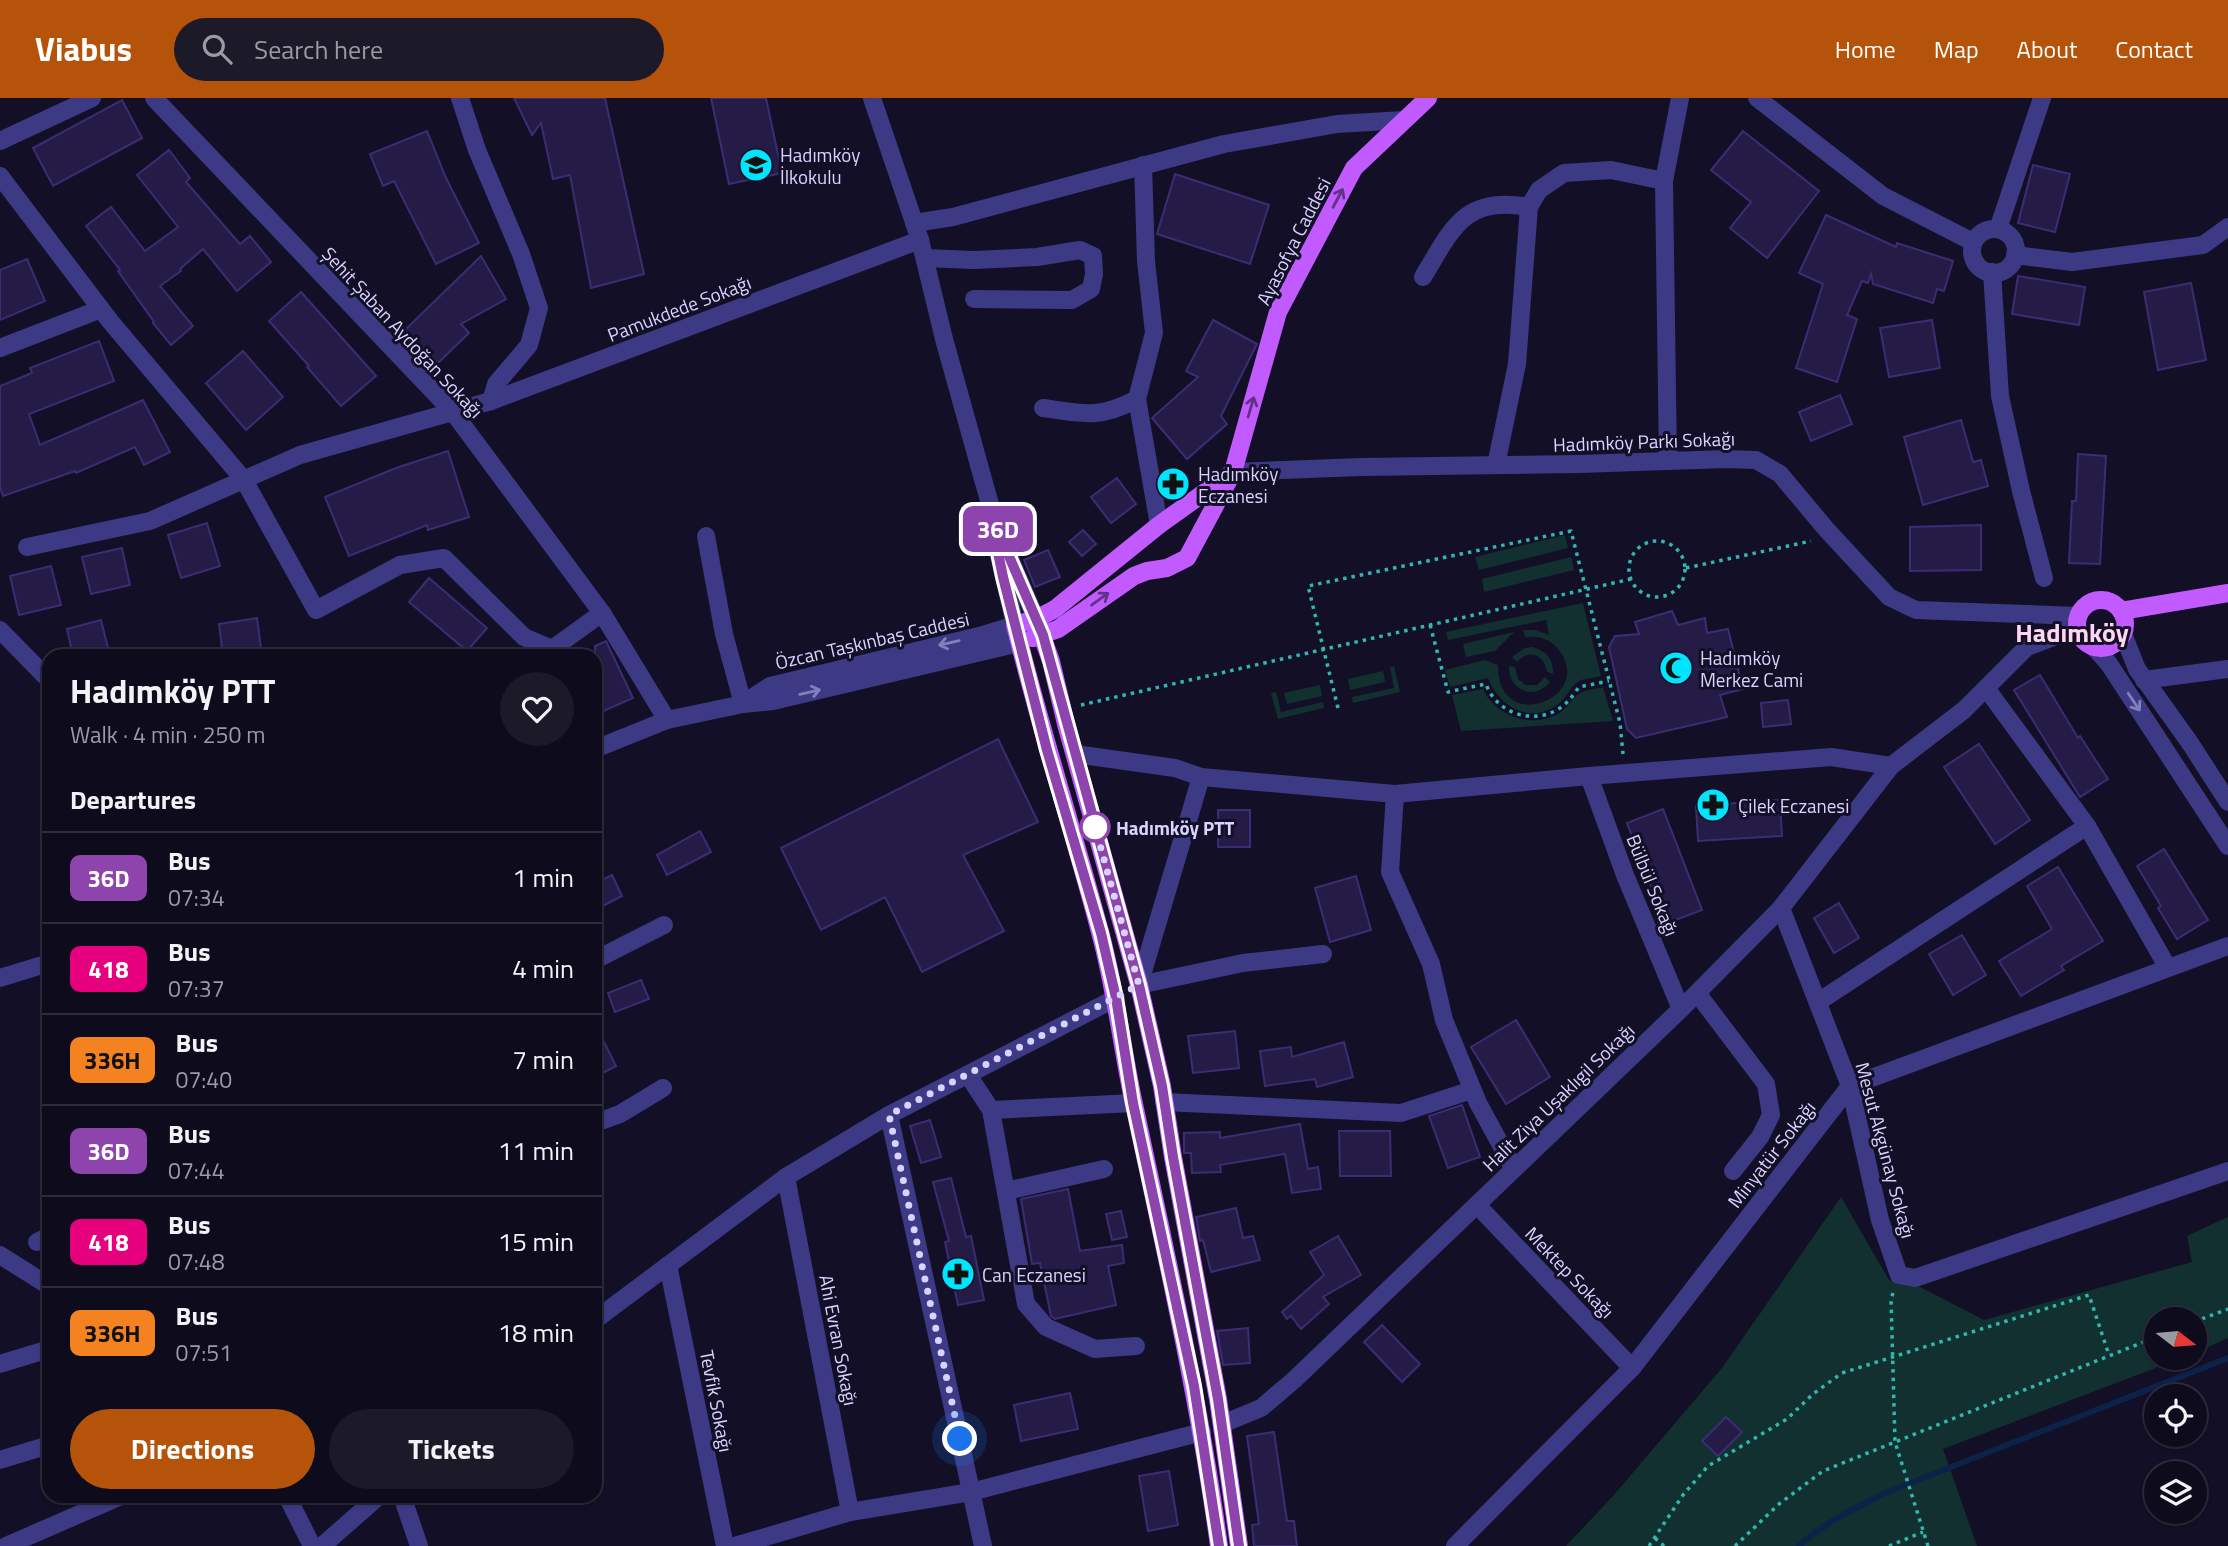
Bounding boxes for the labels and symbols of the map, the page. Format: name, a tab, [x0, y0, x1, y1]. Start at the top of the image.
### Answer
place label: Hadımköy İlkokulu	[780, 140, 860, 191]
school or university icon: Hadımköy İlkokulu	[737, 146, 775, 184]
street label: Ayasofya Caddesi	[1248, 172, 1338, 310]
one-way arrow	[1332, 188, 1346, 209]
street label: Şehit Şaban Aydoğan Sokağı	[316, 240, 490, 424]
street label: Pamukdede Sokağı	[603, 267, 755, 349]
one-way arrow	[1246, 396, 1259, 418]
street label: Hadımköy Parkı Sokağı	[1553, 423, 1735, 459]
place label: Hadımköy Eczanesi	[1198, 459, 1278, 510]
pharmacy icon: Hadımköy Eczanesi	[1154, 465, 1192, 503]
line badge: 36D	[958, 506, 1038, 552]
one-way arrow	[1091, 592, 1110, 607]
street label: Özcan Taşkınbaş Caddesi	[772, 604, 972, 676]
district label: Hadımköy	[2015, 613, 2129, 652]
one-way arrow	[939, 638, 961, 651]
place label: Hadımköy Merkez Cami	[1700, 643, 1803, 694]
mosque icon: Hadımköy Merkez Cami	[1657, 649, 1695, 687]
one-way arrow	[798, 685, 821, 698]
one-way arrow	[2127, 692, 2141, 711]
pharmacy icon: Çilek Eczanesi	[1694, 786, 1732, 824]
place label: Çilek Eczanesi	[1738, 791, 1849, 820]
marker: Hadımköy PTT	[1080, 812, 1110, 842]
place label: Hadımköy PTT	[1116, 813, 1234, 842]
street label: Bülbül Sokağı	[1619, 830, 1687, 940]
street label: Halit Ziya Uşaklıgil Sokağı	[1475, 1016, 1641, 1178]
street label: Mesut Akgünay Sokağı	[1849, 1059, 1923, 1241]
street label: Minyatür Sokağı	[1720, 1094, 1822, 1214]
street label: Mektep Sokağı	[1519, 1220, 1621, 1324]
pharmacy icon: Can Eczanesi	[939, 1255, 977, 1293]
place label: Can Eczanesi	[982, 1260, 1086, 1289]
street label: Ahi Evran Sokağı	[812, 1272, 866, 1408]
north arrow	[2144, 1307, 2207, 1370]
street label: Tevfik Sokağı	[693, 1347, 741, 1455]
your location	[942, 1421, 977, 1456]

